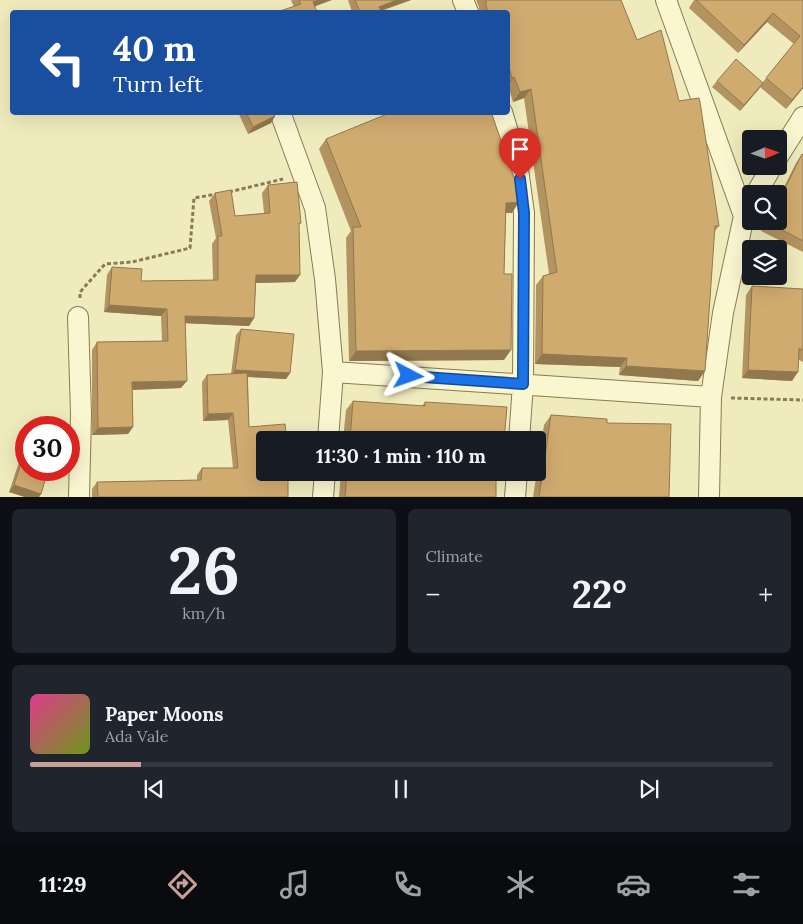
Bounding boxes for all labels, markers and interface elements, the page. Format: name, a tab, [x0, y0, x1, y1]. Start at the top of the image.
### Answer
text: 40 m	[113, 26, 196, 71]
icon: left	[30, 30, 95, 95]
text: Turn left	[113, 70, 203, 98]
pin	[499, 128, 541, 179]
north arrow	[742, 130, 788, 175]
map controls	[742, 130, 787, 285]
icon: arrive	[506, 135, 534, 163]
button: search	[742, 185, 787, 230]
button: layers	[742, 240, 787, 285]
position arrow	[382, 349, 434, 401]
speed limit sign: 30	[15, 416, 80, 481]
text: 11:30 · 1 min · 110 m	[316, 444, 486, 468]
text: 26	[168, 529, 240, 612]
text: Climate	[426, 546, 483, 566]
text: 22°	[572, 570, 627, 618]
text: −	[426, 577, 440, 613]
text: +	[758, 577, 773, 613]
text: km/h	[182, 603, 225, 623]
text: Paper Moons	[105, 702, 224, 726]
text: Ada Vale	[105, 726, 168, 746]
icon: previous	[140, 775, 168, 803]
icon: pause	[387, 775, 415, 803]
icon: next	[635, 775, 663, 803]
icon: directions	[165, 867, 200, 902]
icon: music	[277, 867, 312, 902]
icon: phone	[390, 867, 425, 902]
icon: climate	[503, 867, 538, 902]
icon: car	[616, 867, 651, 902]
icon: filters	[729, 867, 764, 902]
text: 11:29	[39, 870, 87, 898]

